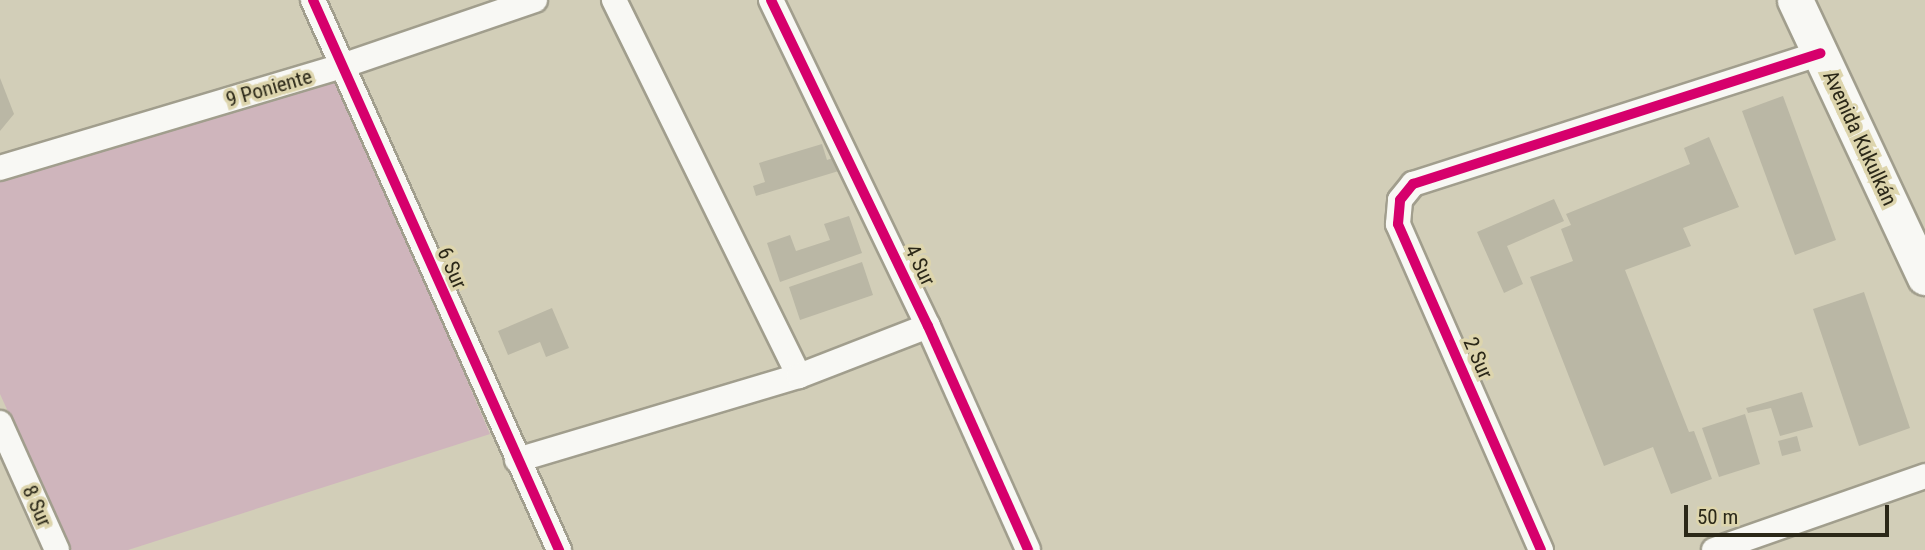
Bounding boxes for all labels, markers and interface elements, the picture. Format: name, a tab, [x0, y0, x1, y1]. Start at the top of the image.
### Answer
street label: 9 Poniente	[223, 64, 315, 112]
street label: Avenida Kukulkán	[1818, 66, 1902, 210]
street label: 4 Sur	[899, 240, 941, 290]
street label: 6 Sur	[432, 243, 472, 293]
street label: 2 Sur	[1458, 333, 1498, 383]
street label: 8 Sur	[17, 481, 57, 531]
scale bar	[1687, 490, 1892, 534]
text: 50 m	[1697, 505, 1738, 529]

